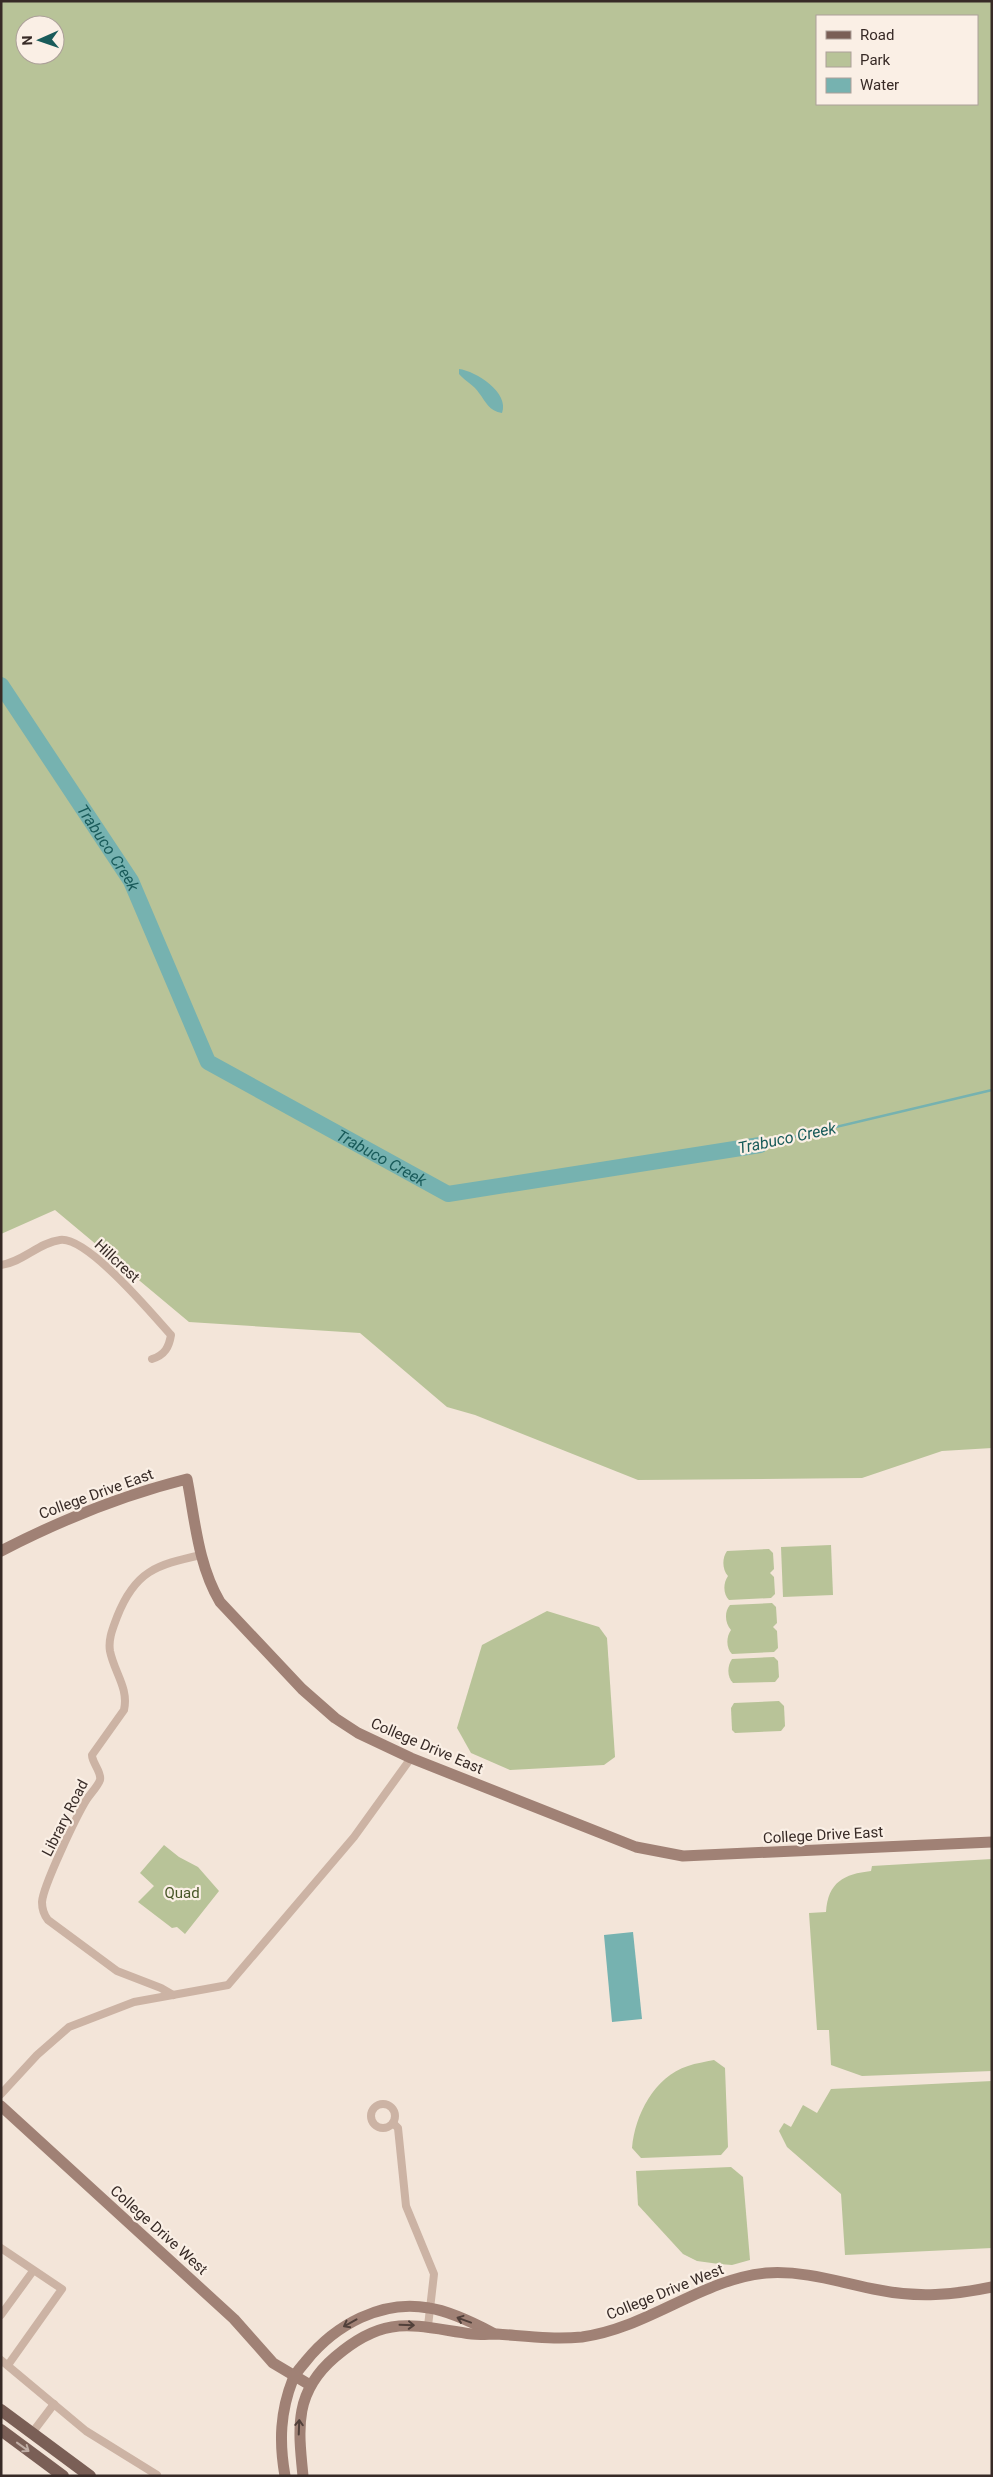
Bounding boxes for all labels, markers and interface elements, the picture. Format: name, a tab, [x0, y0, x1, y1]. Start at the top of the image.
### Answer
north arrow	[15, 15, 65, 65]
legend	[816, 15, 978, 105]
text: Road	[860, 26, 894, 44]
text: N	[19, 35, 35, 46]
text: Park	[860, 51, 891, 69]
text: Water	[860, 76, 899, 94]
water label: Trabuco Creek	[73, 801, 144, 895]
water label: Trabuco Creek	[736, 1118, 839, 1158]
water label: Trabuco Creek	[333, 1125, 431, 1190]
street label: Hillcrest	[91, 1236, 143, 1286]
street label: College Drive East	[36, 1465, 156, 1523]
street label: College Drive East	[368, 1714, 486, 1778]
street label: Library Road	[38, 1777, 92, 1859]
street label: College Drive East	[762, 1823, 884, 1847]
park label: Quad	[164, 1884, 200, 1902]
street label: College Drive West	[107, 2182, 211, 2278]
street label: College Drive West	[604, 2260, 726, 2324]
one-way arrow	[456, 2315, 472, 2324]
one-way arrow	[343, 2319, 358, 2329]
one-way arrow	[398, 2320, 415, 2330]
one-way arrow	[295, 2420, 304, 2436]
one-way arrow	[16, 2441, 29, 2452]

